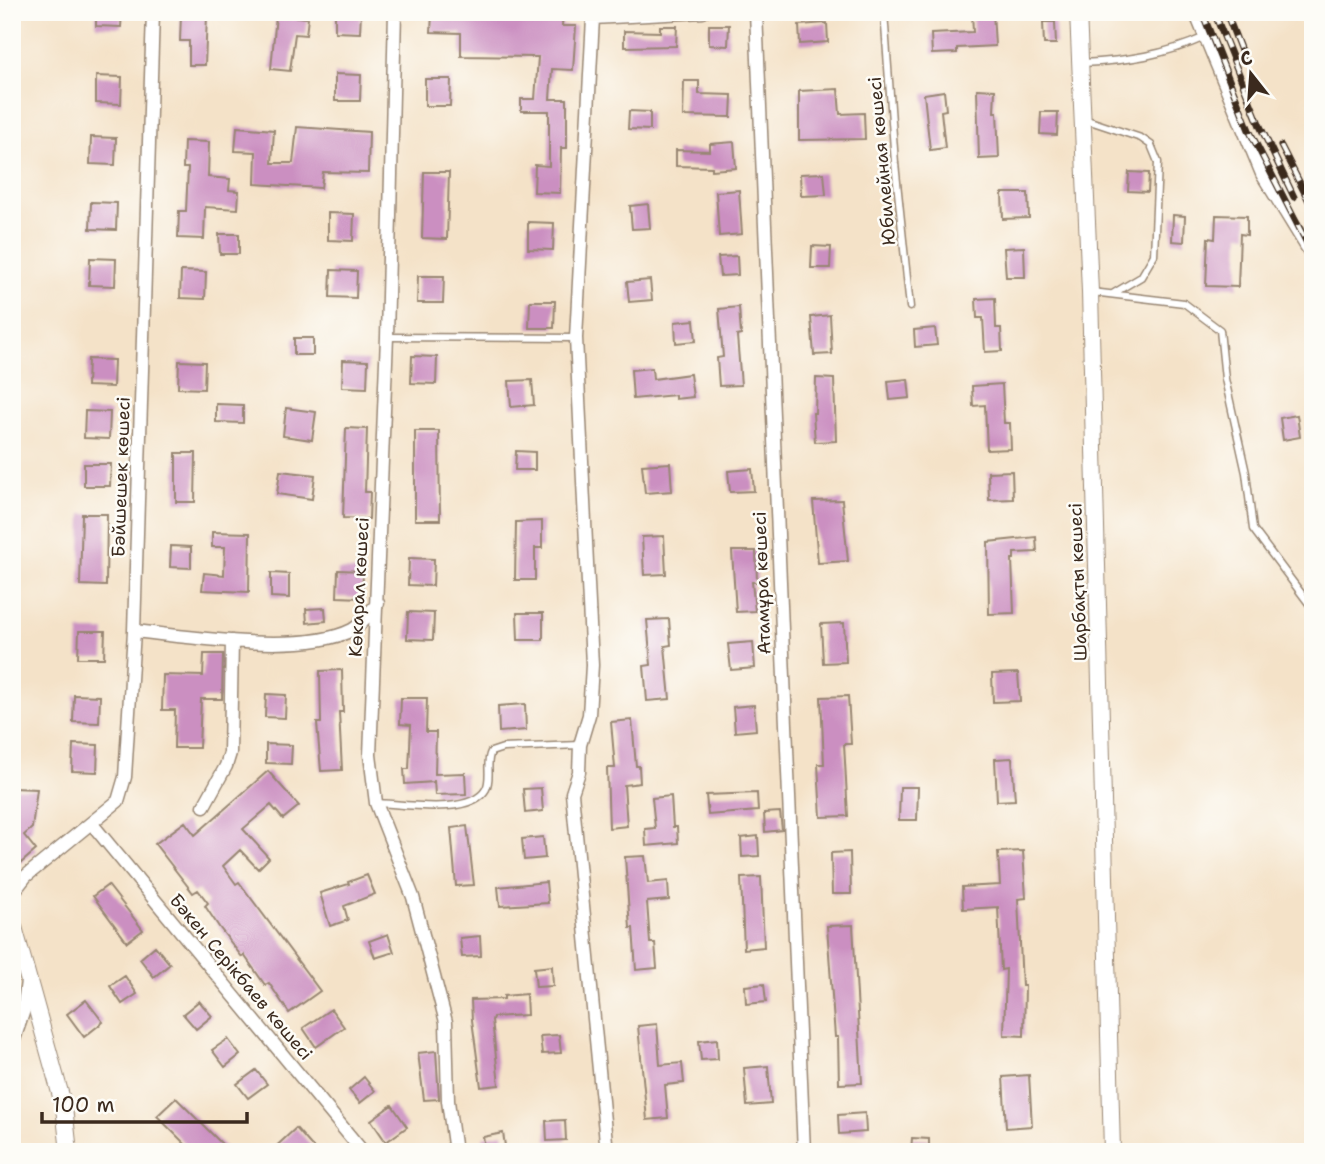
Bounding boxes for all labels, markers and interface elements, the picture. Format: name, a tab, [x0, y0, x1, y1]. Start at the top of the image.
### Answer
north arrow	[1216, 38, 1286, 108]
text: С	[1237, 45, 1255, 72]
street label: Юбилейная көшесі	[863, 76, 901, 246]
street label: Бәйшешек көшесі	[106, 396, 136, 558]
street label: Шарбақты көшесі	[1063, 502, 1093, 662]
street label: Атамұра көшесі	[748, 511, 776, 655]
street label: Көкарал көшесі	[343, 517, 375, 657]
street label: Бәкен Серікбаев көшесі	[164, 889, 318, 1065]
scale bar	[42, 1080, 247, 1124]
text: 100 m	[52, 1091, 115, 1119]

